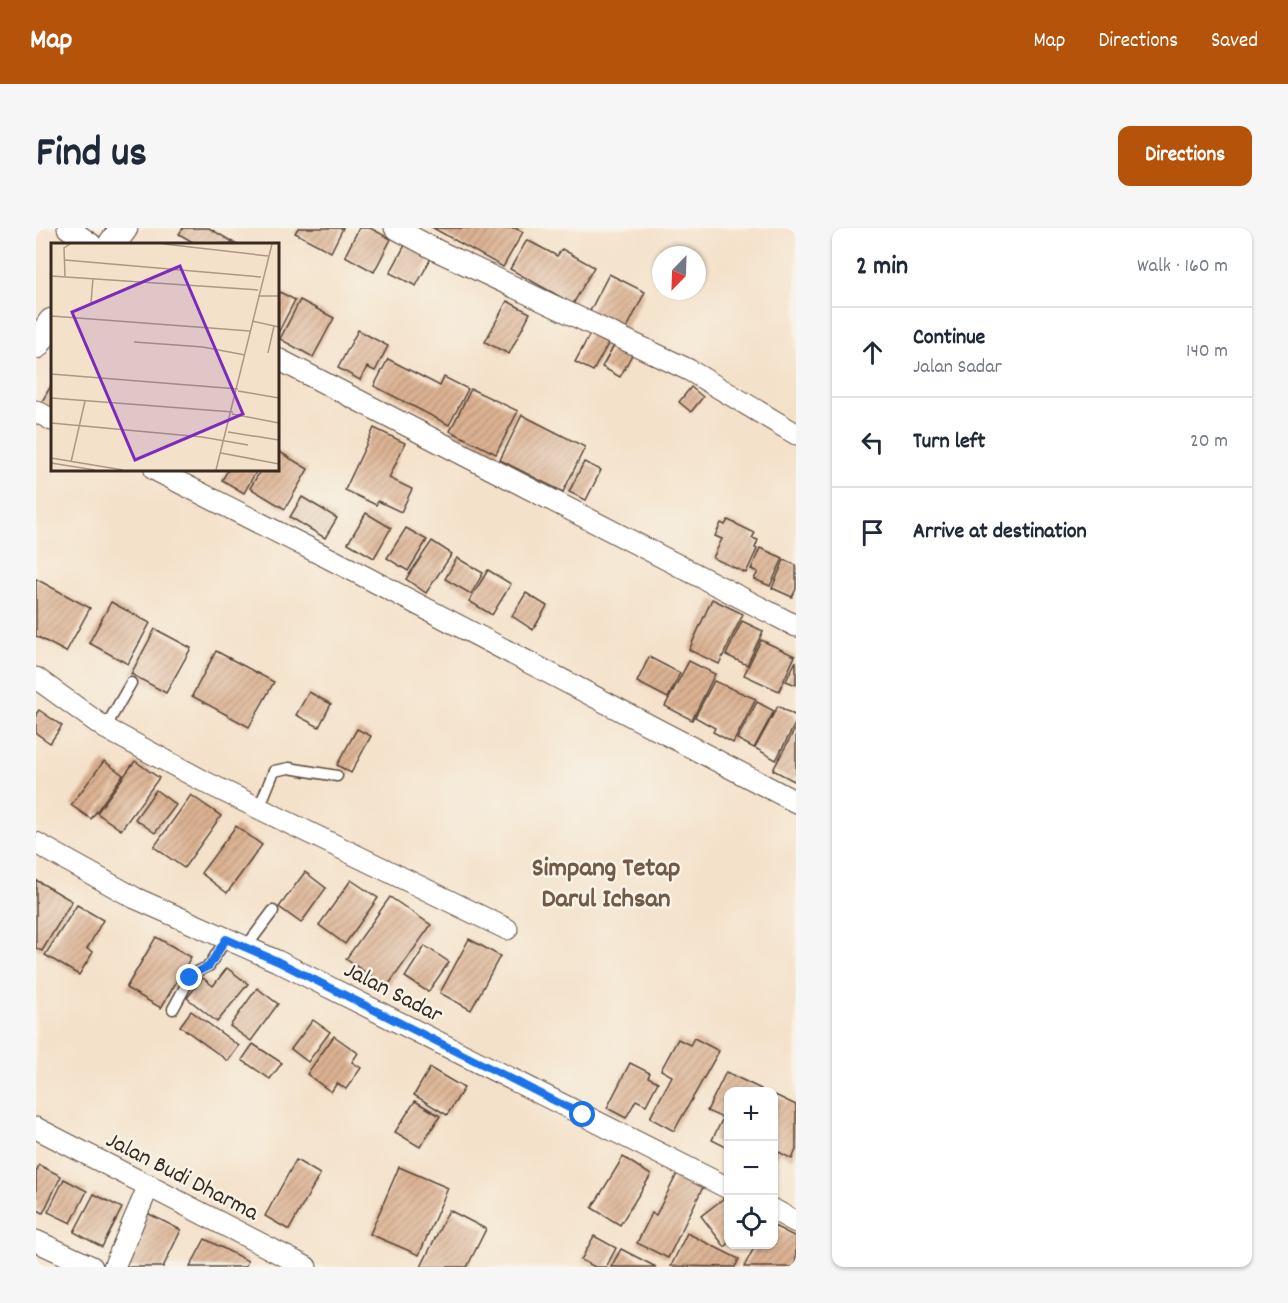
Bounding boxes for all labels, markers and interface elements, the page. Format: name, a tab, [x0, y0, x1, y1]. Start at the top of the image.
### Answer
text: Map	[30, 22, 72, 62]
text: Map	[1034, 27, 1065, 57]
text: Directions	[1098, 27, 1178, 57]
text: Saved	[1211, 27, 1258, 57]
text: Find us	[36, 126, 147, 186]
button: Directions	[1118, 126, 1252, 186]
inset map	[51, 243, 279, 471]
north arrow	[652, 246, 706, 300]
text: 2 min	[856, 249, 908, 286]
text: Walk · 160 m	[1137, 253, 1228, 281]
text: Continue	[913, 323, 985, 354]
icon: ahead	[856, 336, 889, 369]
text: 140 m	[1186, 338, 1228, 366]
text: Jalan Sadar	[913, 354, 1002, 382]
icon: left	[856, 426, 889, 459]
text: Turn left	[913, 427, 985, 458]
text: 20 m	[1190, 428, 1228, 456]
icon: arrive	[856, 516, 889, 549]
text: Arrive at destination	[913, 517, 1087, 548]
district label: Simpang Tetap Darul Ichsan	[532, 850, 680, 920]
street label: Jalan Sadar	[337, 954, 448, 1033]
route end	[176, 964, 202, 990]
map controls	[724, 1087, 778, 1249]
button: +	[724, 1087, 778, 1141]
route start	[569, 1101, 595, 1127]
street label: Jalan Budi Dharma	[99, 1124, 265, 1231]
button: −	[724, 1141, 778, 1195]
button: locate	[724, 1195, 778, 1249]

